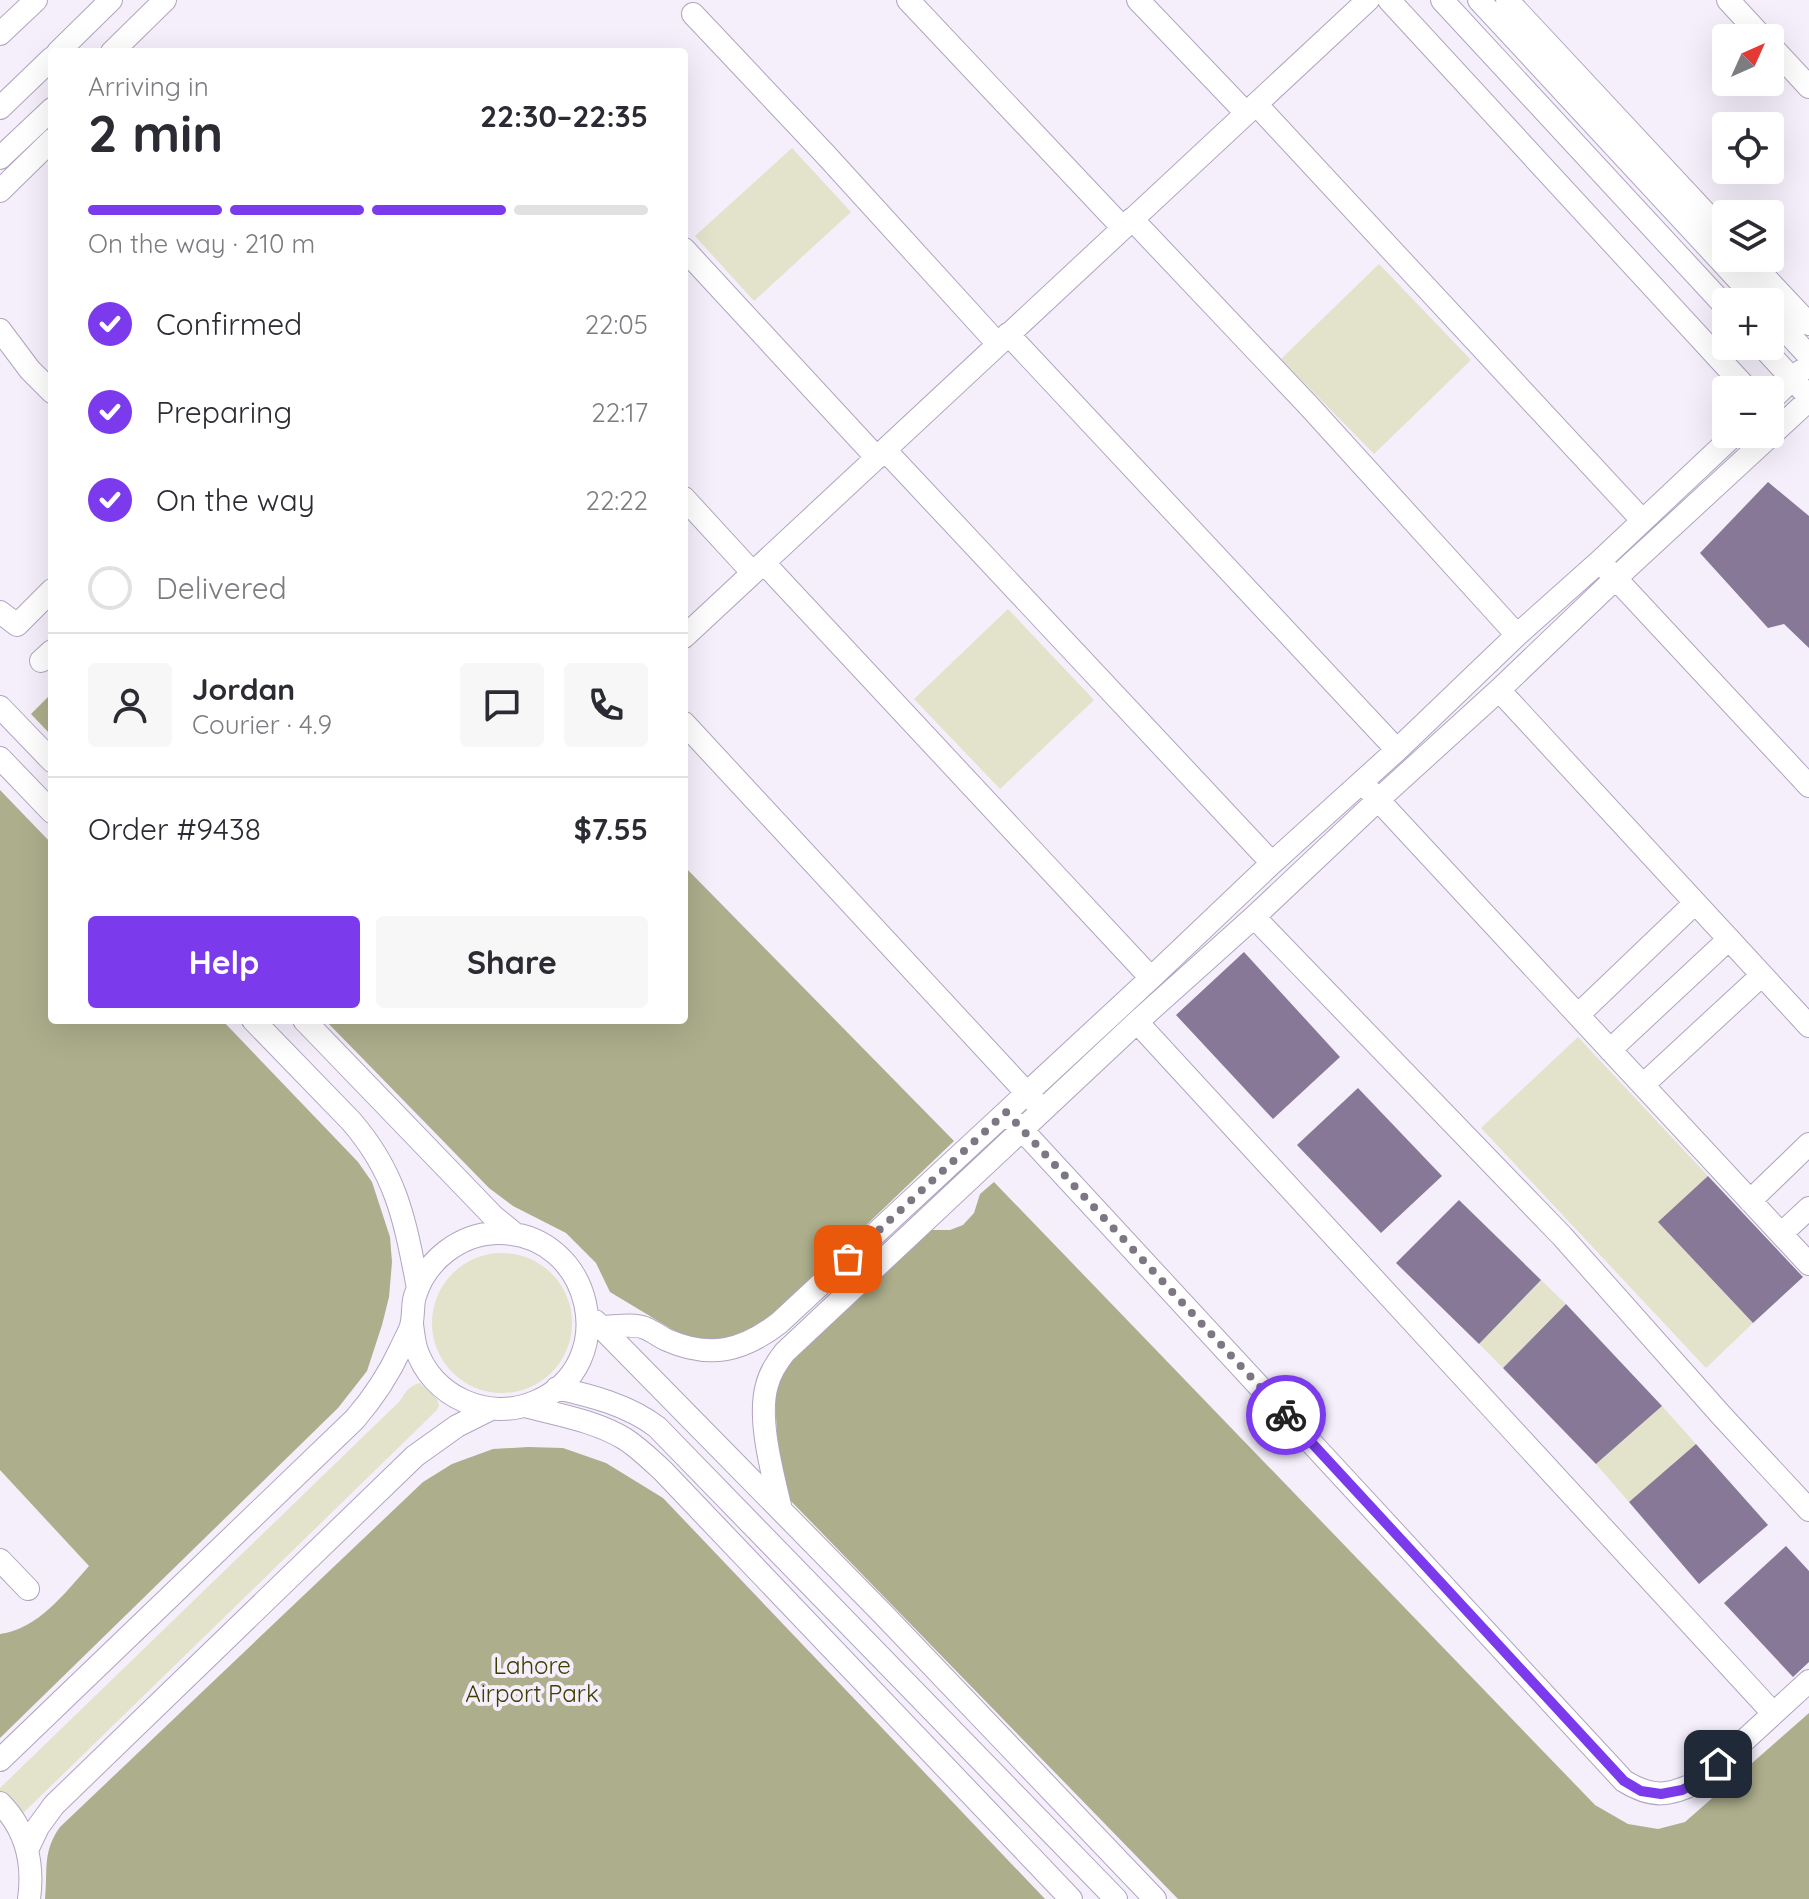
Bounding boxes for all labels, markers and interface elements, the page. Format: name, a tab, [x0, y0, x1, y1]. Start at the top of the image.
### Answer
north arrow	[1712, 24, 1784, 96]
map controls	[1712, 24, 1784, 448]
text: Arriving in	[88, 70, 209, 103]
text: 22:30–22:35	[480, 97, 648, 135]
text: 2 min	[88, 100, 223, 165]
button: locate	[1712, 112, 1784, 184]
button: layers	[1712, 200, 1784, 272]
text: On the way · 210 m	[88, 227, 315, 260]
button: +	[1712, 288, 1784, 360]
icon: check	[88, 302, 132, 346]
text: Confirmed	[156, 305, 302, 343]
text: 22:05	[585, 308, 648, 341]
button: −	[1712, 376, 1784, 448]
icon: check	[88, 390, 132, 434]
text: Preparing	[156, 393, 292, 431]
text: 22:17	[591, 396, 648, 429]
icon: check	[88, 478, 132, 522]
text: On the way	[156, 481, 315, 519]
text: 22:22	[586, 484, 648, 517]
text: Delivered	[156, 569, 287, 607]
button: person	[88, 663, 172, 747]
button: chat	[460, 663, 544, 747]
button: phone	[564, 663, 648, 747]
text: Jordan	[192, 670, 295, 708]
text: Courier · 4.9	[192, 708, 332, 741]
text: Order #9438	[88, 810, 261, 848]
text: $7.55	[574, 810, 648, 848]
button: Help	[88, 916, 360, 1008]
button: Share	[376, 916, 648, 1008]
pin	[814, 1225, 882, 1293]
icon: bag	[826, 1237, 870, 1281]
courier	[1246, 1375, 1326, 1455]
icon: bike	[1264, 1393, 1308, 1437]
park label: Lahore Airport Park	[465, 1650, 599, 1708]
pin	[1684, 1730, 1752, 1798]
icon: home	[1696, 1742, 1740, 1786]

